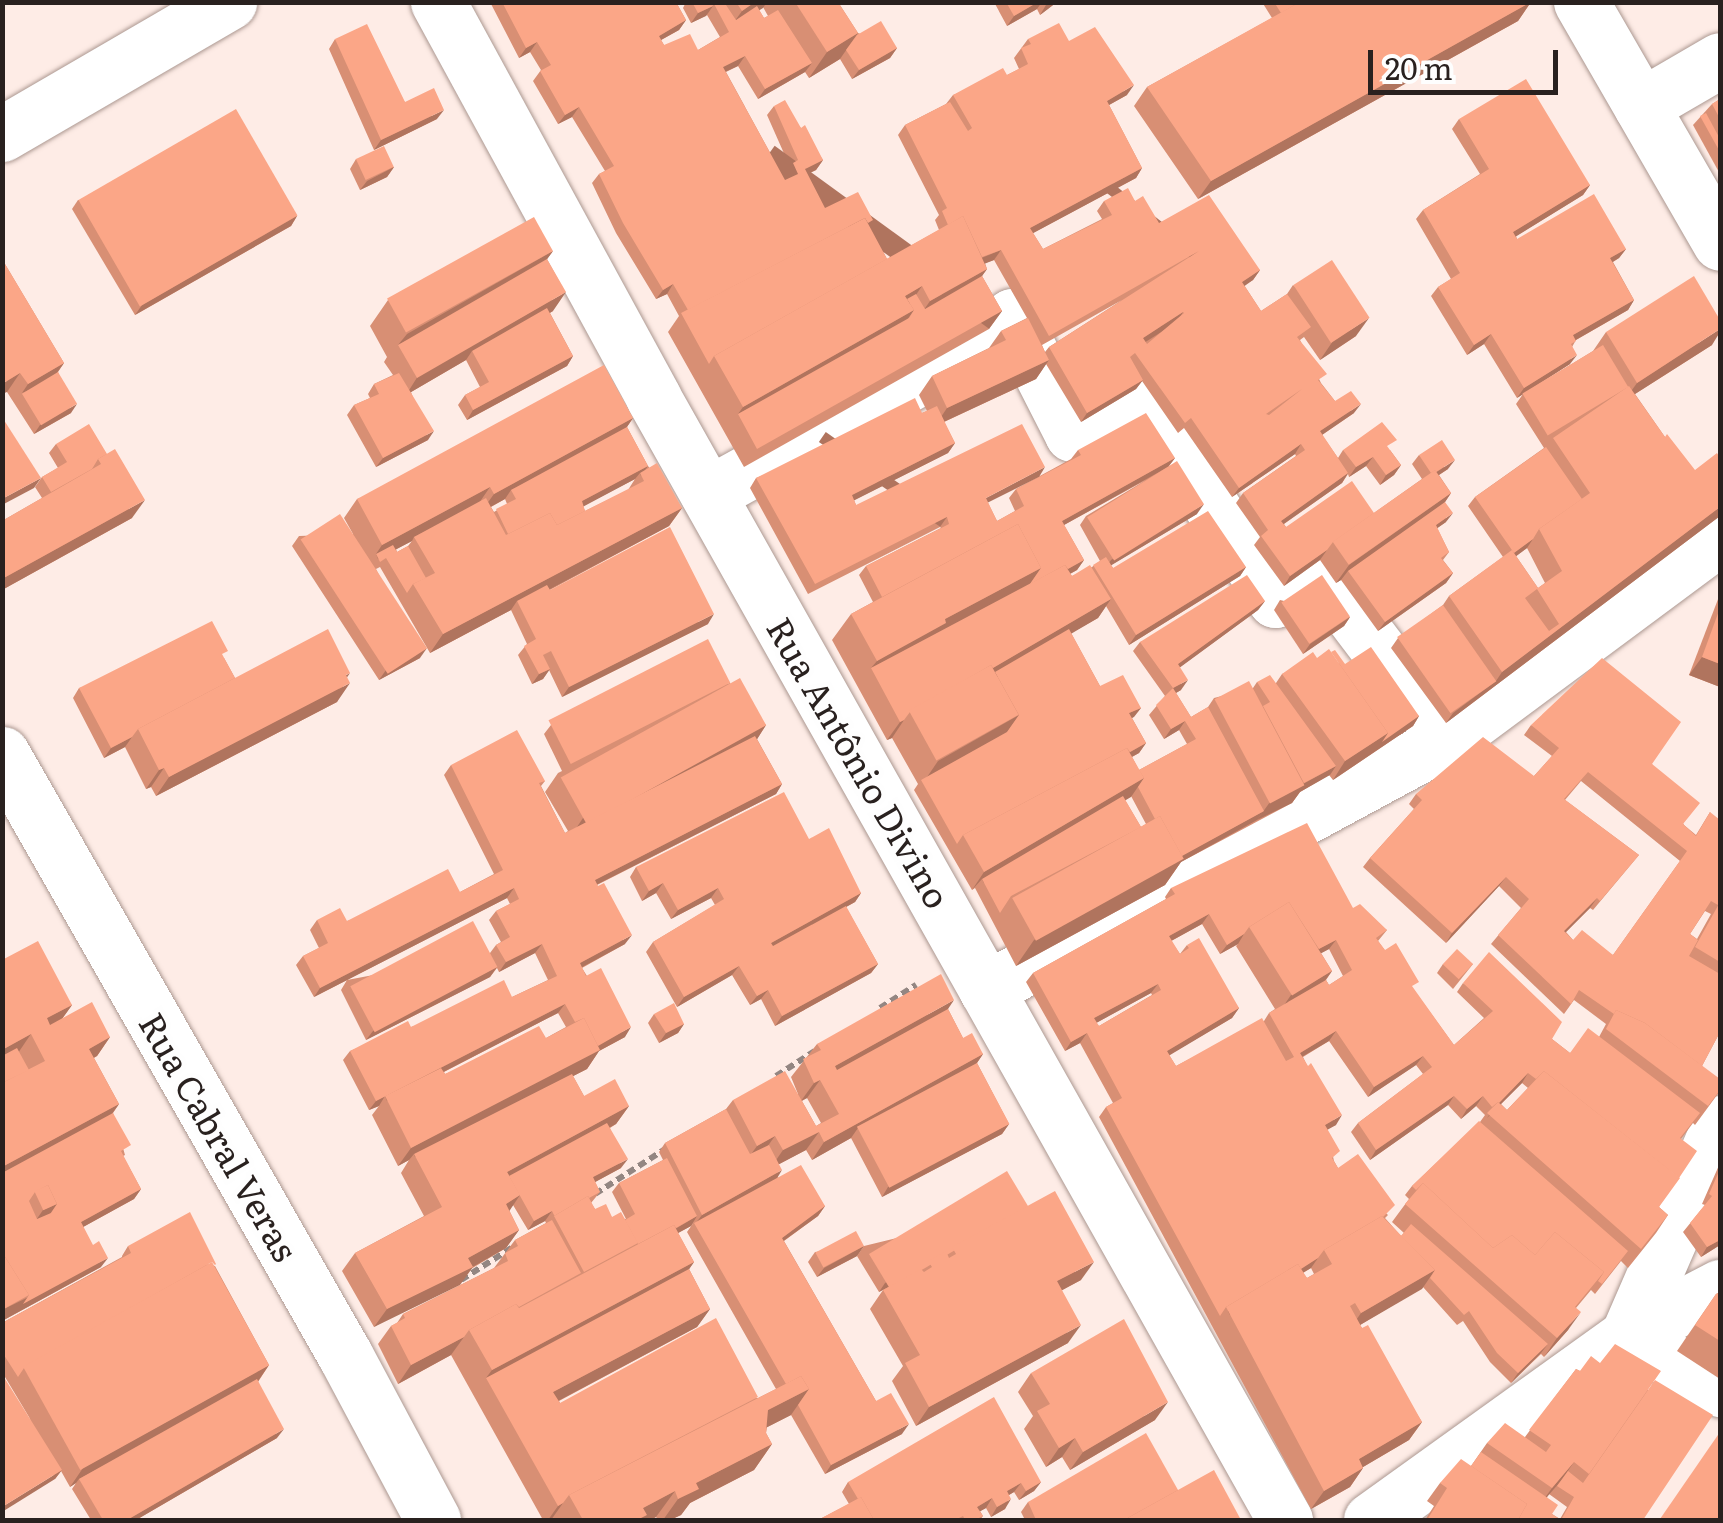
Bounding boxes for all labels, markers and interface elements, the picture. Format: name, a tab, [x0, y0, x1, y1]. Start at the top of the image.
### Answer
scale bar	[1373, 30, 1563, 92]
text: 20 m	[1385, 45, 1453, 89]
street label: Rua Antônio Divino	[760, 609, 960, 915]
street label: Rua Cabral Veras	[132, 1004, 308, 1268]

